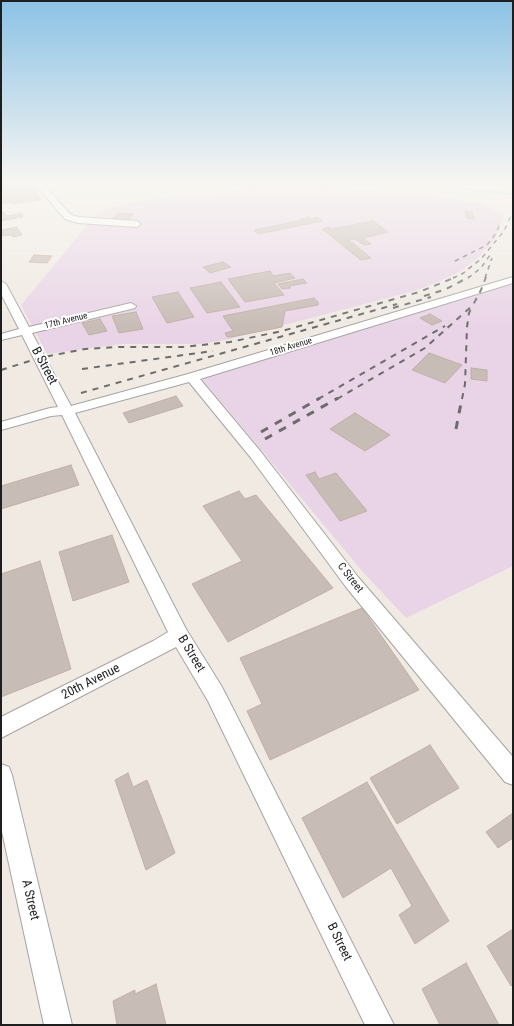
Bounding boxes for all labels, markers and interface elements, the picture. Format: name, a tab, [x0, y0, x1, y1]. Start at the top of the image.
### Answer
street label: 17th Avenue	[43, 310, 89, 332]
street label: 18th Avenue	[268, 335, 314, 359]
street label: B Street	[28, 344, 60, 388]
street label: C Street	[334, 560, 366, 596]
street label: B Street	[174, 633, 208, 675]
street label: 20th Avenue	[59, 661, 123, 703]
street label: A Street	[18, 878, 42, 922]
street label: B Street	[323, 920, 355, 964]

